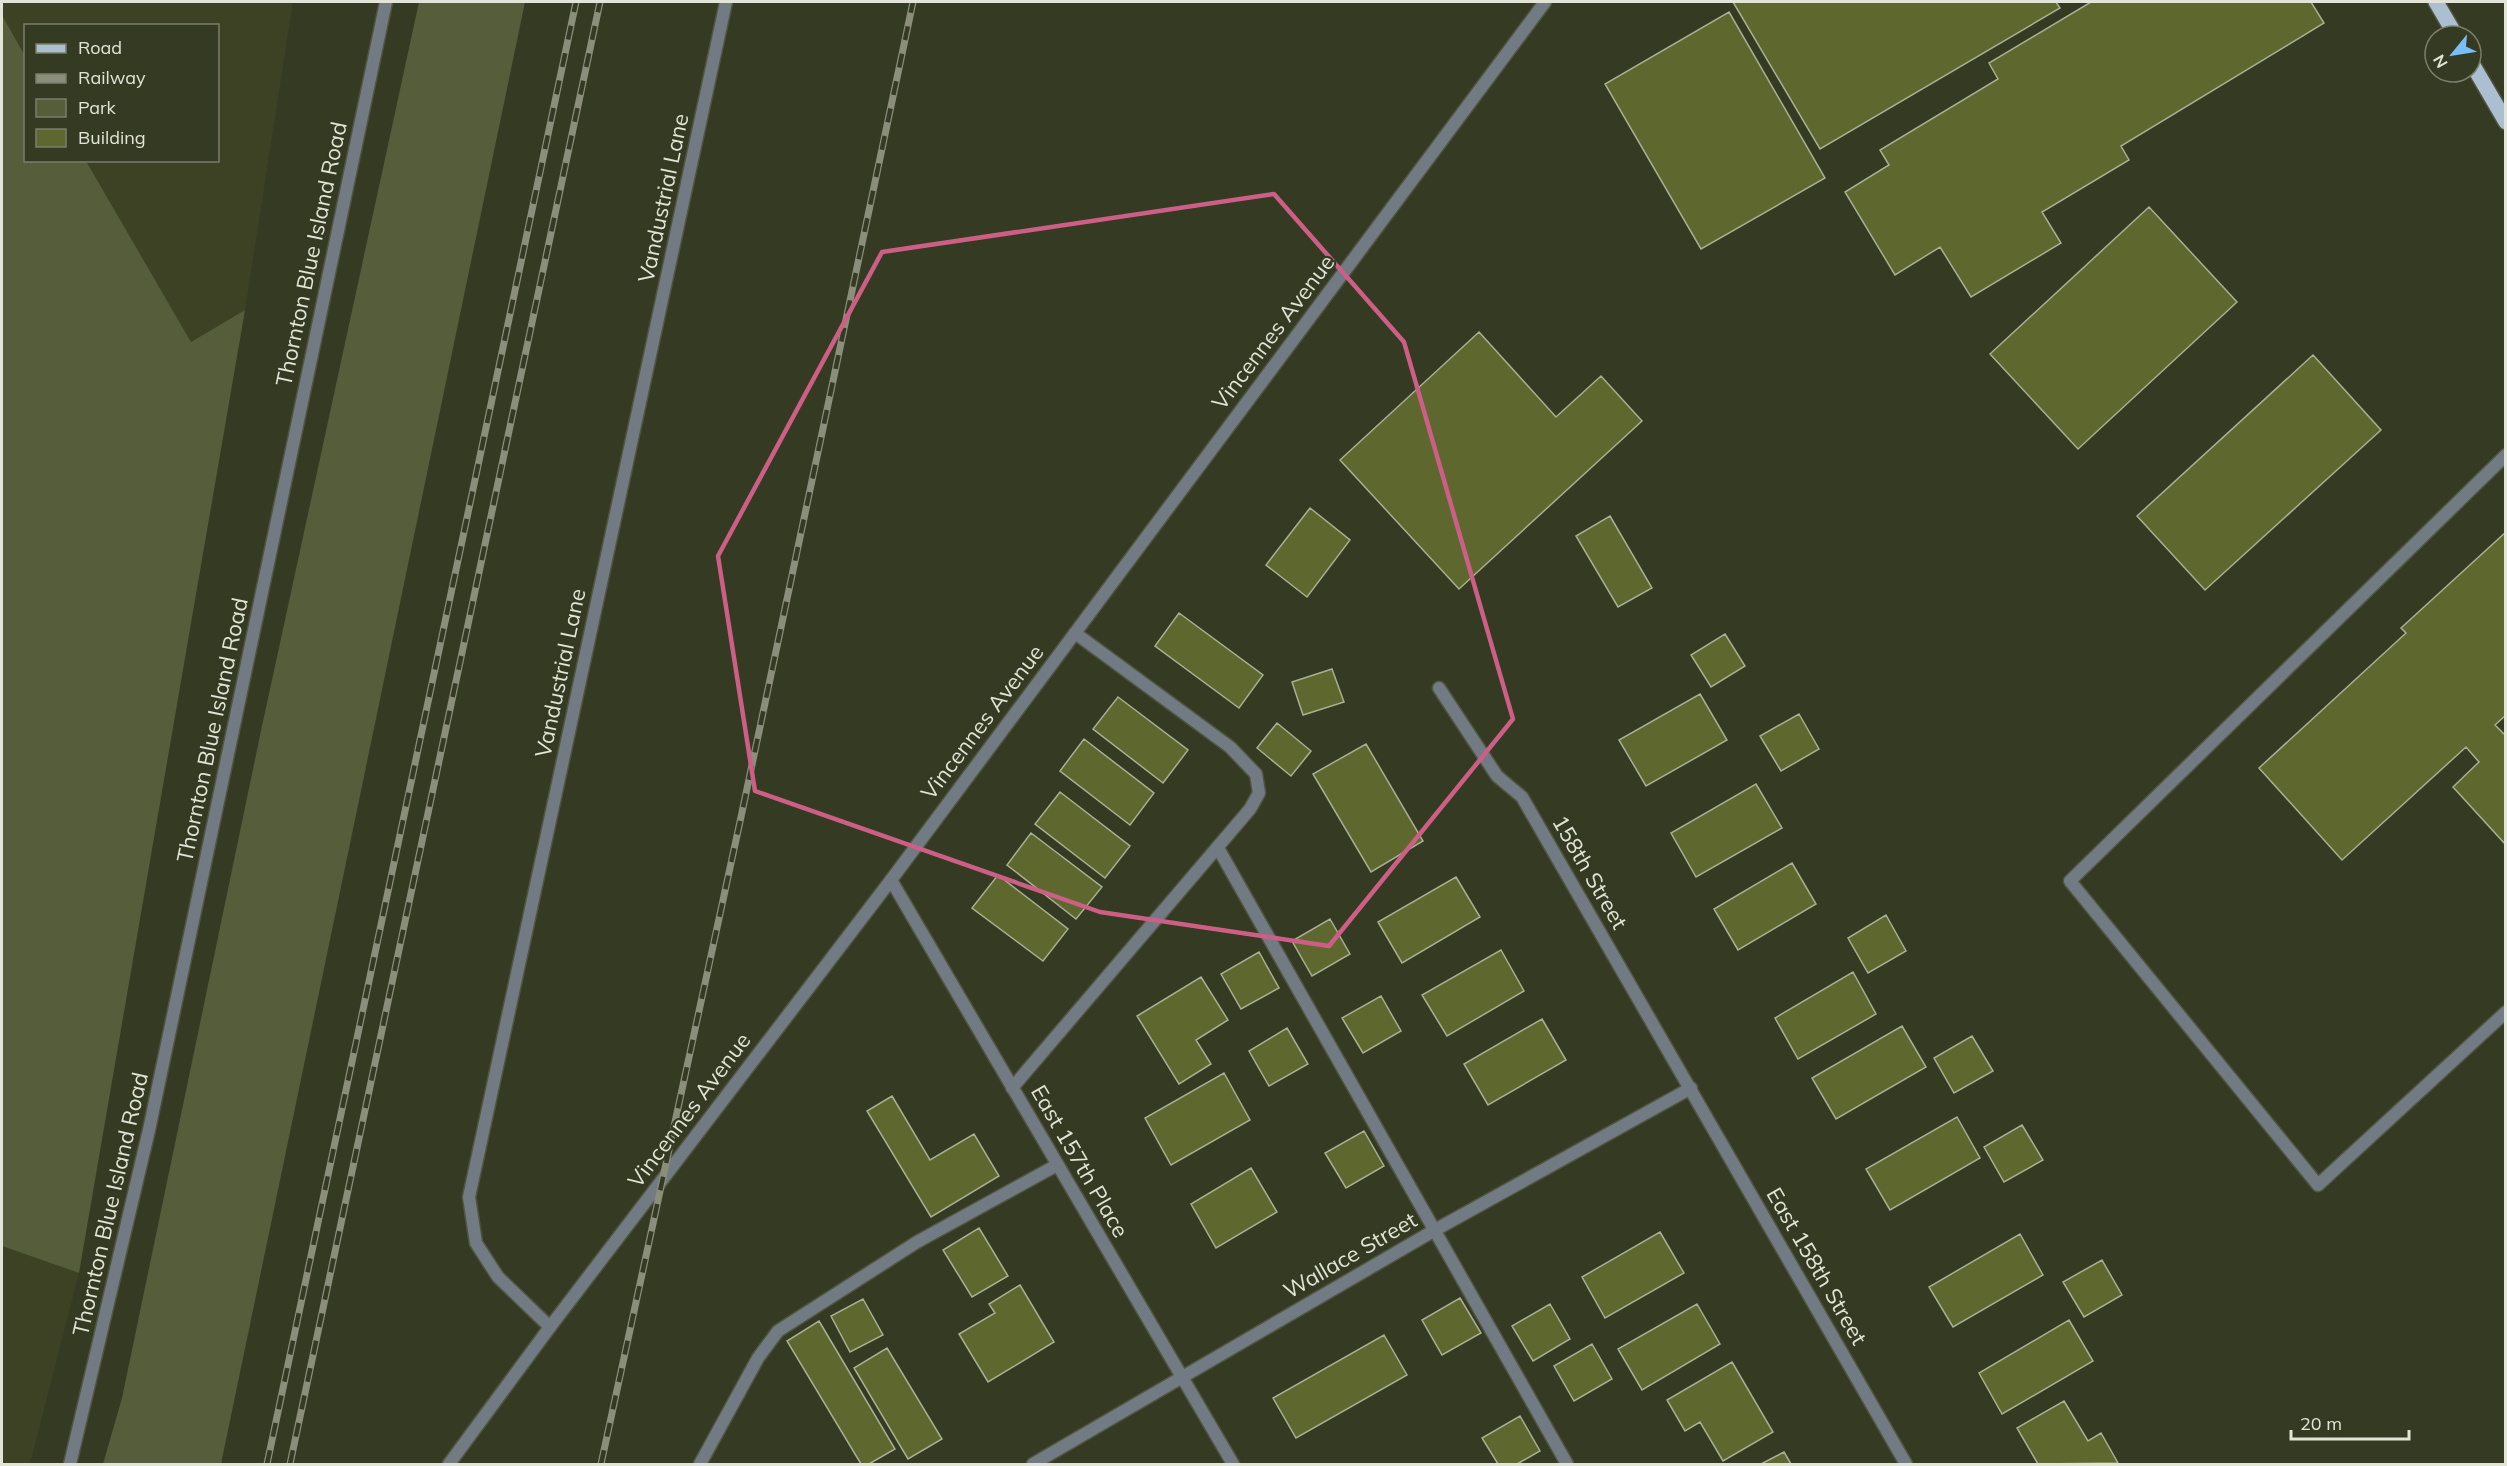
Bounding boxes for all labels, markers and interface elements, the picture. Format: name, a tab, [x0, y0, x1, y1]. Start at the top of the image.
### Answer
legend	[24, 24, 219, 162]
north arrow	[2423, 24, 2483, 84]
text: Road	[78, 36, 122, 59]
text: N	[2428, 51, 2452, 72]
text: Railway	[78, 66, 146, 89]
text: Park	[78, 96, 117, 119]
street label: Vandustrial Lane	[631, 111, 695, 285]
street label: Thornton Blue Island Road	[269, 119, 353, 389]
text: Building	[78, 126, 146, 149]
street label: Vincennes Avenue	[1205, 249, 1341, 415]
street label: Vandustrial Lane	[528, 586, 592, 760]
street label: Thornton Blue Island Road	[170, 595, 254, 865]
street label: Vincennes Avenue	[914, 639, 1050, 805]
street label: 158th Street	[1546, 810, 1634, 934]
street label: Vincennes Avenue	[621, 1027, 757, 1193]
street label: Thornton Blue Island Road	[66, 1069, 154, 1339]
street label: East 157th Place	[1025, 1080, 1135, 1242]
street label: East 158th Street	[1761, 1182, 1874, 1350]
street label: Wallace Street	[1278, 1205, 1422, 1304]
scale bar	[2291, 1403, 2410, 1441]
text: 20 m	[2300, 1412, 2342, 1435]

